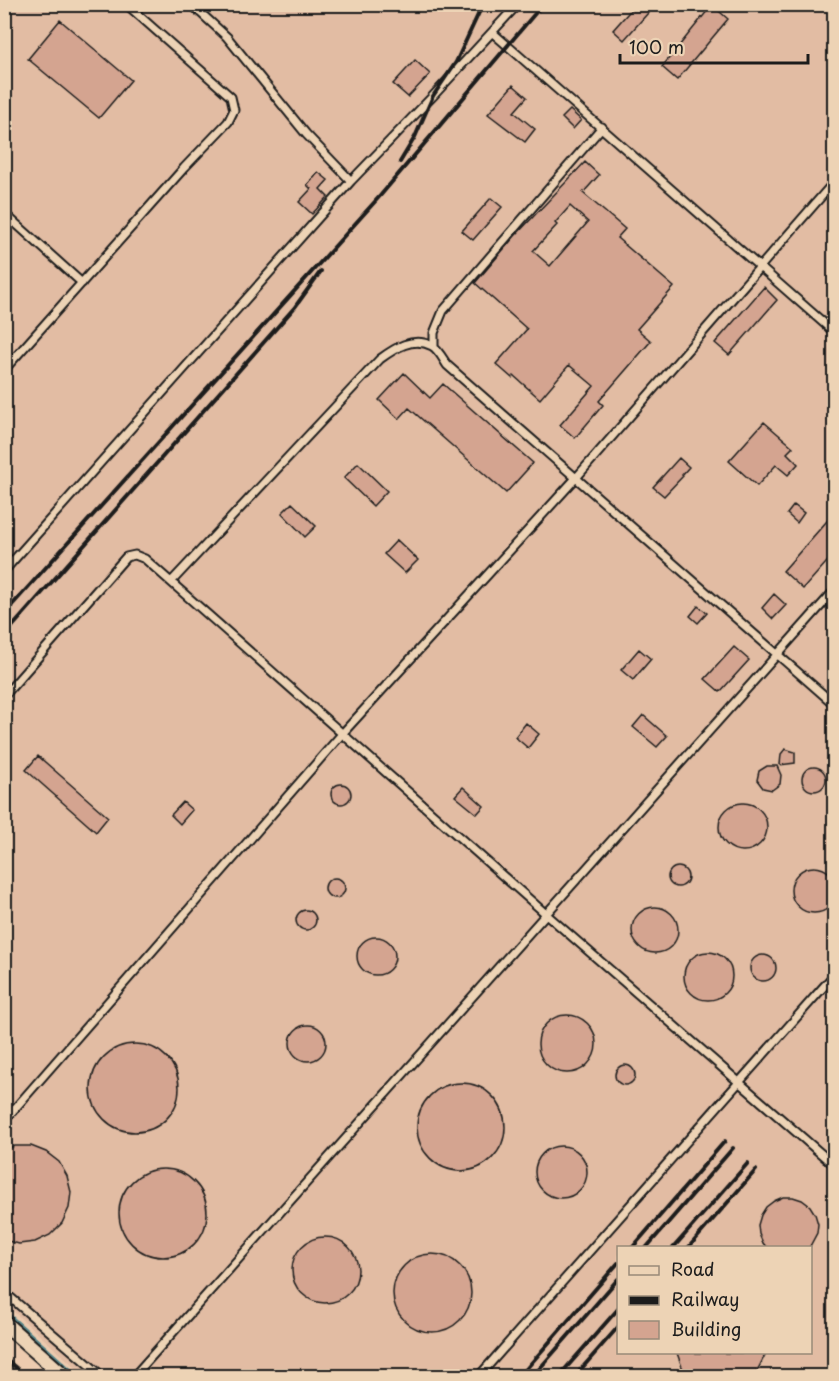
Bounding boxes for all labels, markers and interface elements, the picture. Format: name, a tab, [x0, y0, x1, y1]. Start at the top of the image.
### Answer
scale bar	[620, 27, 808, 65]
text: 100 m	[629, 33, 684, 60]
legend	[617, 1246, 812, 1354]
text: Road	[671, 1255, 715, 1282]
text: Railway	[671, 1285, 739, 1312]
text: Building	[671, 1315, 741, 1342]

